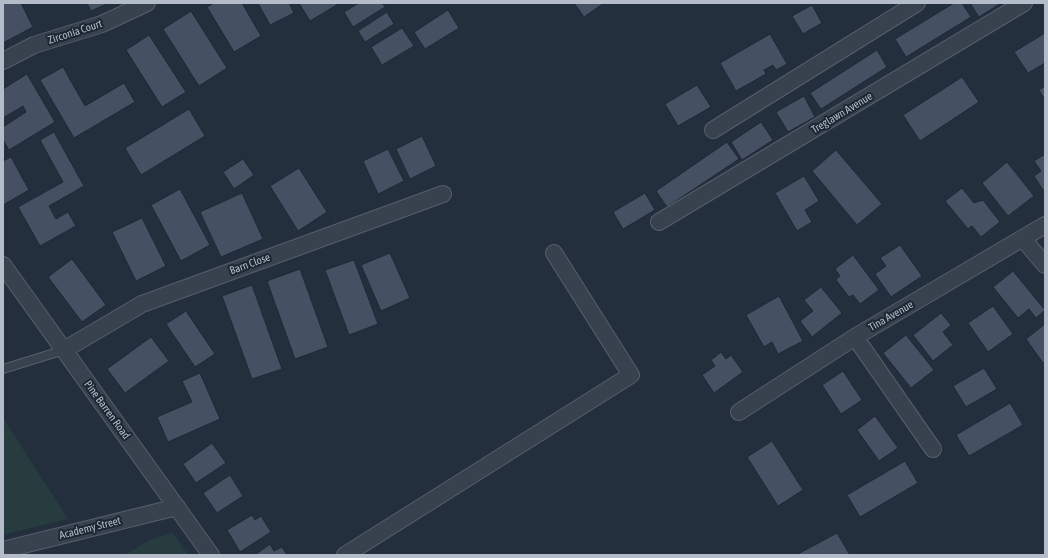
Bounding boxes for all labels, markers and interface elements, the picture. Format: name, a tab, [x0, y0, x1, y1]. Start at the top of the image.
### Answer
street label: Zirconia Court	[46, 17, 104, 47]
street label: Treglawn Avenue	[809, 90, 875, 136]
street label: Barn Close	[228, 251, 272, 277]
street label: Tina Avenue	[866, 298, 916, 334]
street label: Pine Barren Road	[81, 378, 133, 442]
street label: Academy Street	[58, 514, 122, 542]

